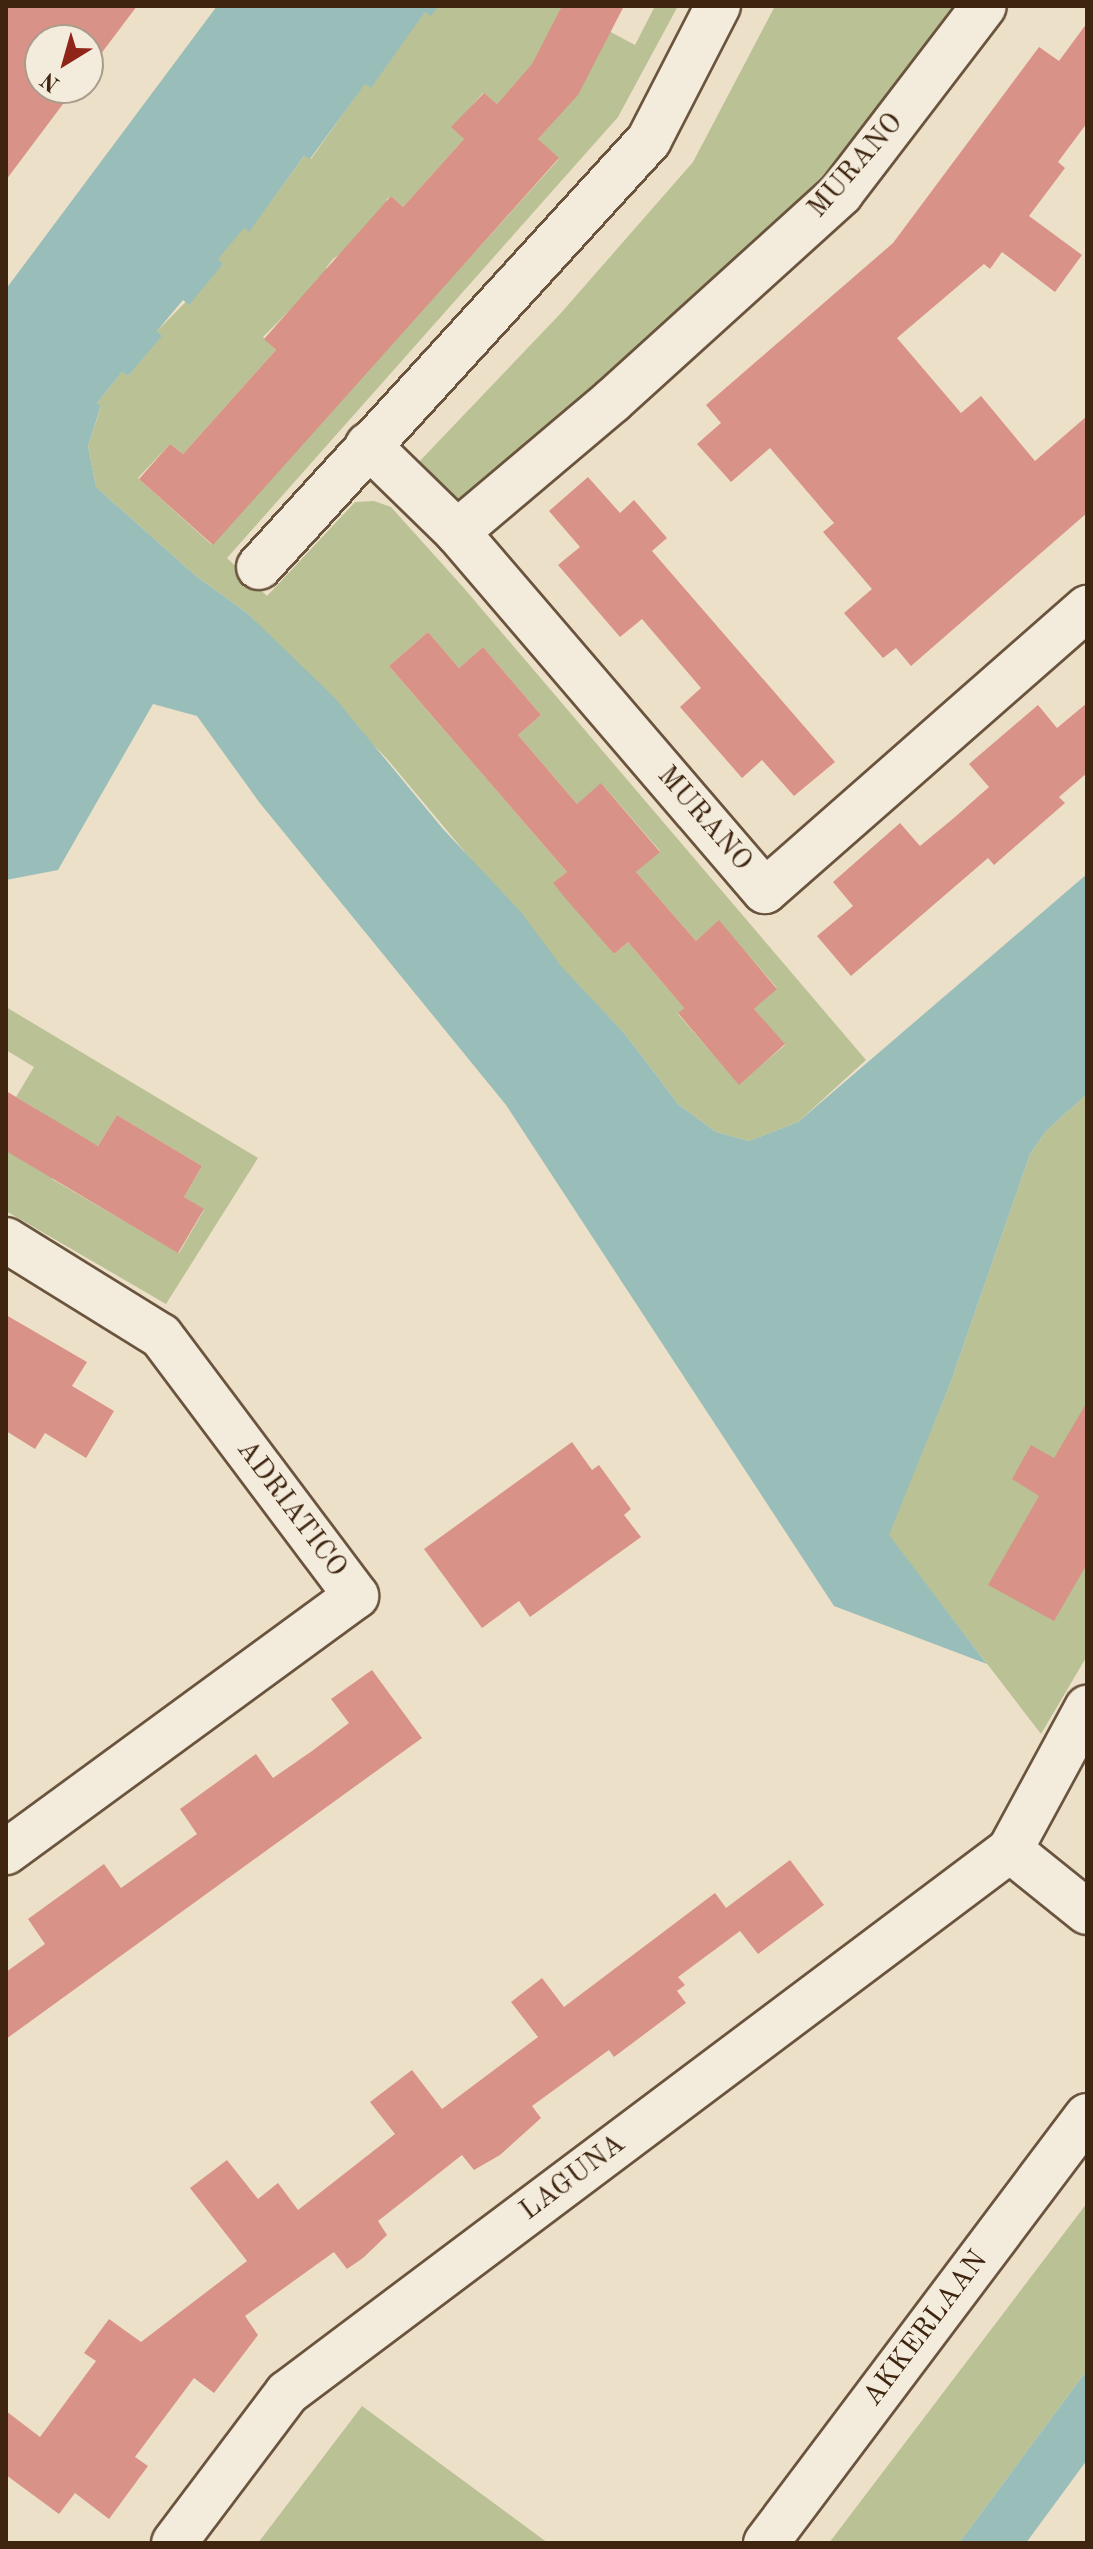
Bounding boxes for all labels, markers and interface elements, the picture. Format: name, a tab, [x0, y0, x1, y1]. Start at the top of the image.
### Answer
north arrow	[24, 24, 104, 104]
text: N	[37, 68, 64, 95]
street label: MURANO	[801, 107, 911, 225]
street label: MURANO	[649, 760, 759, 878]
street label: ADRIATICO	[229, 1434, 353, 1584]
street label: LAGUNA	[514, 2128, 632, 2228]
street label: AKKERLAAN	[857, 2245, 995, 2413]

